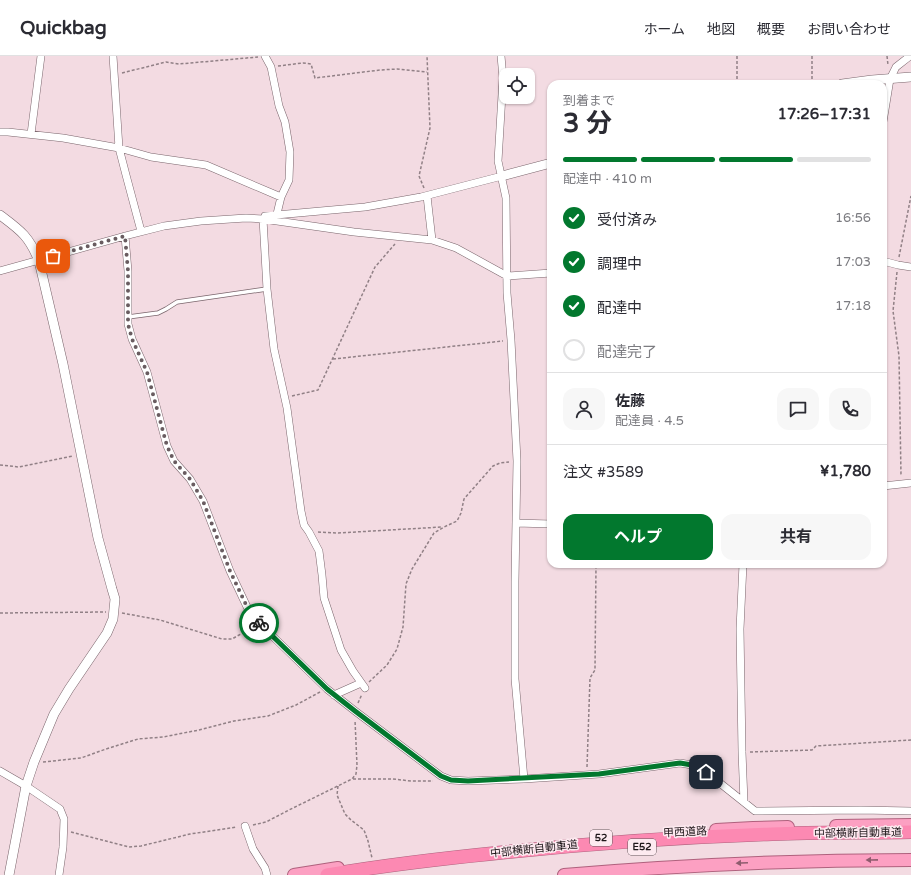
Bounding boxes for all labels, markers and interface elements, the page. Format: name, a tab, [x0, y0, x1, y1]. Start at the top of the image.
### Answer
text: Quickbag	[20, 17, 107, 39]
text: ホーム	[643, 21, 685, 38]
text: 地図	[707, 21, 735, 38]
text: 概要	[757, 21, 785, 38]
text: お問い合わせ	[807, 21, 891, 38]
map controls	[499, 68, 535, 104]
button: locate	[499, 68, 535, 104]
text: 到着まで	[563, 93, 615, 109]
text: 17:26–17:31	[778, 105, 871, 123]
text: 3 分	[563, 108, 612, 139]
text: 配達中 · 410 m	[563, 171, 652, 187]
icon: check	[563, 207, 585, 229]
text: 16:56	[835, 210, 871, 226]
text: 受付済み	[597, 211, 657, 229]
pin	[36, 239, 70, 273]
icon: bag	[42, 245, 64, 267]
icon: check	[563, 251, 585, 273]
text: 17:03	[835, 254, 871, 270]
text: 調理中	[597, 255, 642, 273]
icon: check	[563, 295, 585, 317]
text: 17:18	[835, 298, 871, 314]
text: 配達中	[597, 299, 642, 317]
text: 配達完了	[597, 343, 657, 361]
button: person	[563, 388, 605, 430]
button: chat	[777, 388, 819, 430]
button: phone	[829, 388, 871, 430]
text: 佐藤	[615, 392, 645, 410]
text: 配達員 · 4.5	[615, 413, 684, 429]
text: ¥1,780	[820, 462, 871, 480]
text: 注文 #3589	[563, 463, 644, 481]
button: ヘルプ	[563, 514, 713, 560]
button: 共有	[721, 514, 871, 560]
courier	[239, 603, 279, 643]
icon: bike	[248, 612, 270, 634]
pin	[689, 755, 723, 789]
icon: home	[695, 761, 717, 783]
street label: 甲西道路	[663, 824, 707, 840]
street label: 中部横断自動車道	[814, 826, 902, 840]
road number: 52	[590, 830, 612, 846]
street label: 中部横断自動車道	[490, 838, 578, 860]
road number: E52	[628, 839, 656, 855]
one-way arrow	[865, 857, 878, 863]
one-way arrow	[736, 860, 748, 867]

